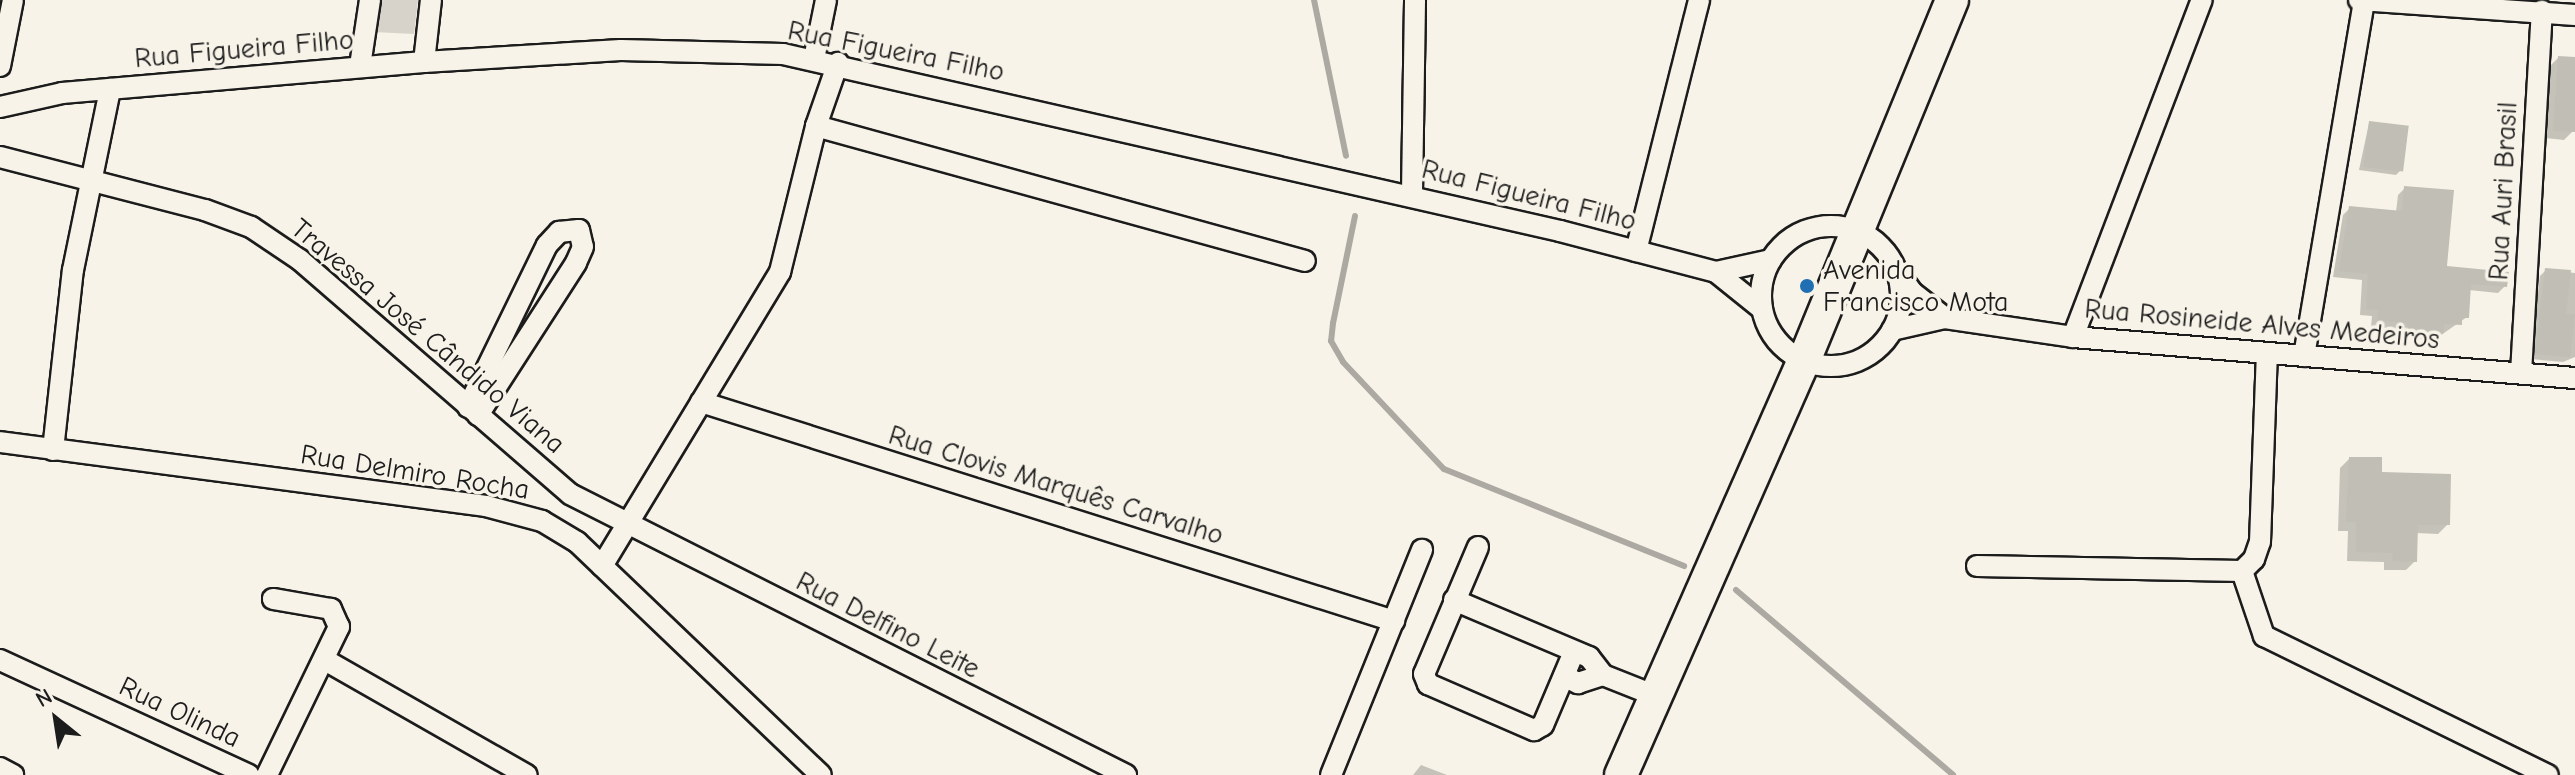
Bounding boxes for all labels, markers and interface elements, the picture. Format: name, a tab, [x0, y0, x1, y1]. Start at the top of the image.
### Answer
street label: Rua Figueira Filho	[785, 14, 1007, 88]
street label: Rua Figueira Filho	[133, 23, 355, 75]
street label: Rua Auri Brasil	[2482, 101, 2524, 281]
street label: Rua Figueira Filho	[1418, 152, 1640, 238]
street label: Travessa José Cândido Viana	[284, 212, 572, 460]
place label: Avenida Francisco Mota	[1823, 253, 2008, 319]
marker: Avenida Francisco Mota	[1798, 277, 1816, 295]
street label: Rua Rosineide Alves Medeiros	[2083, 292, 2441, 356]
street label: Rua Clovis Marquês Carvalho	[885, 418, 1227, 552]
street label: Rua Delmiro Rocha	[298, 437, 532, 507]
street label: Rua Delfino Leite	[791, 564, 985, 686]
street label: Rua Olinda	[114, 669, 246, 755]
north arrow	[16, 679, 96, 759]
text: N	[31, 683, 57, 713]

